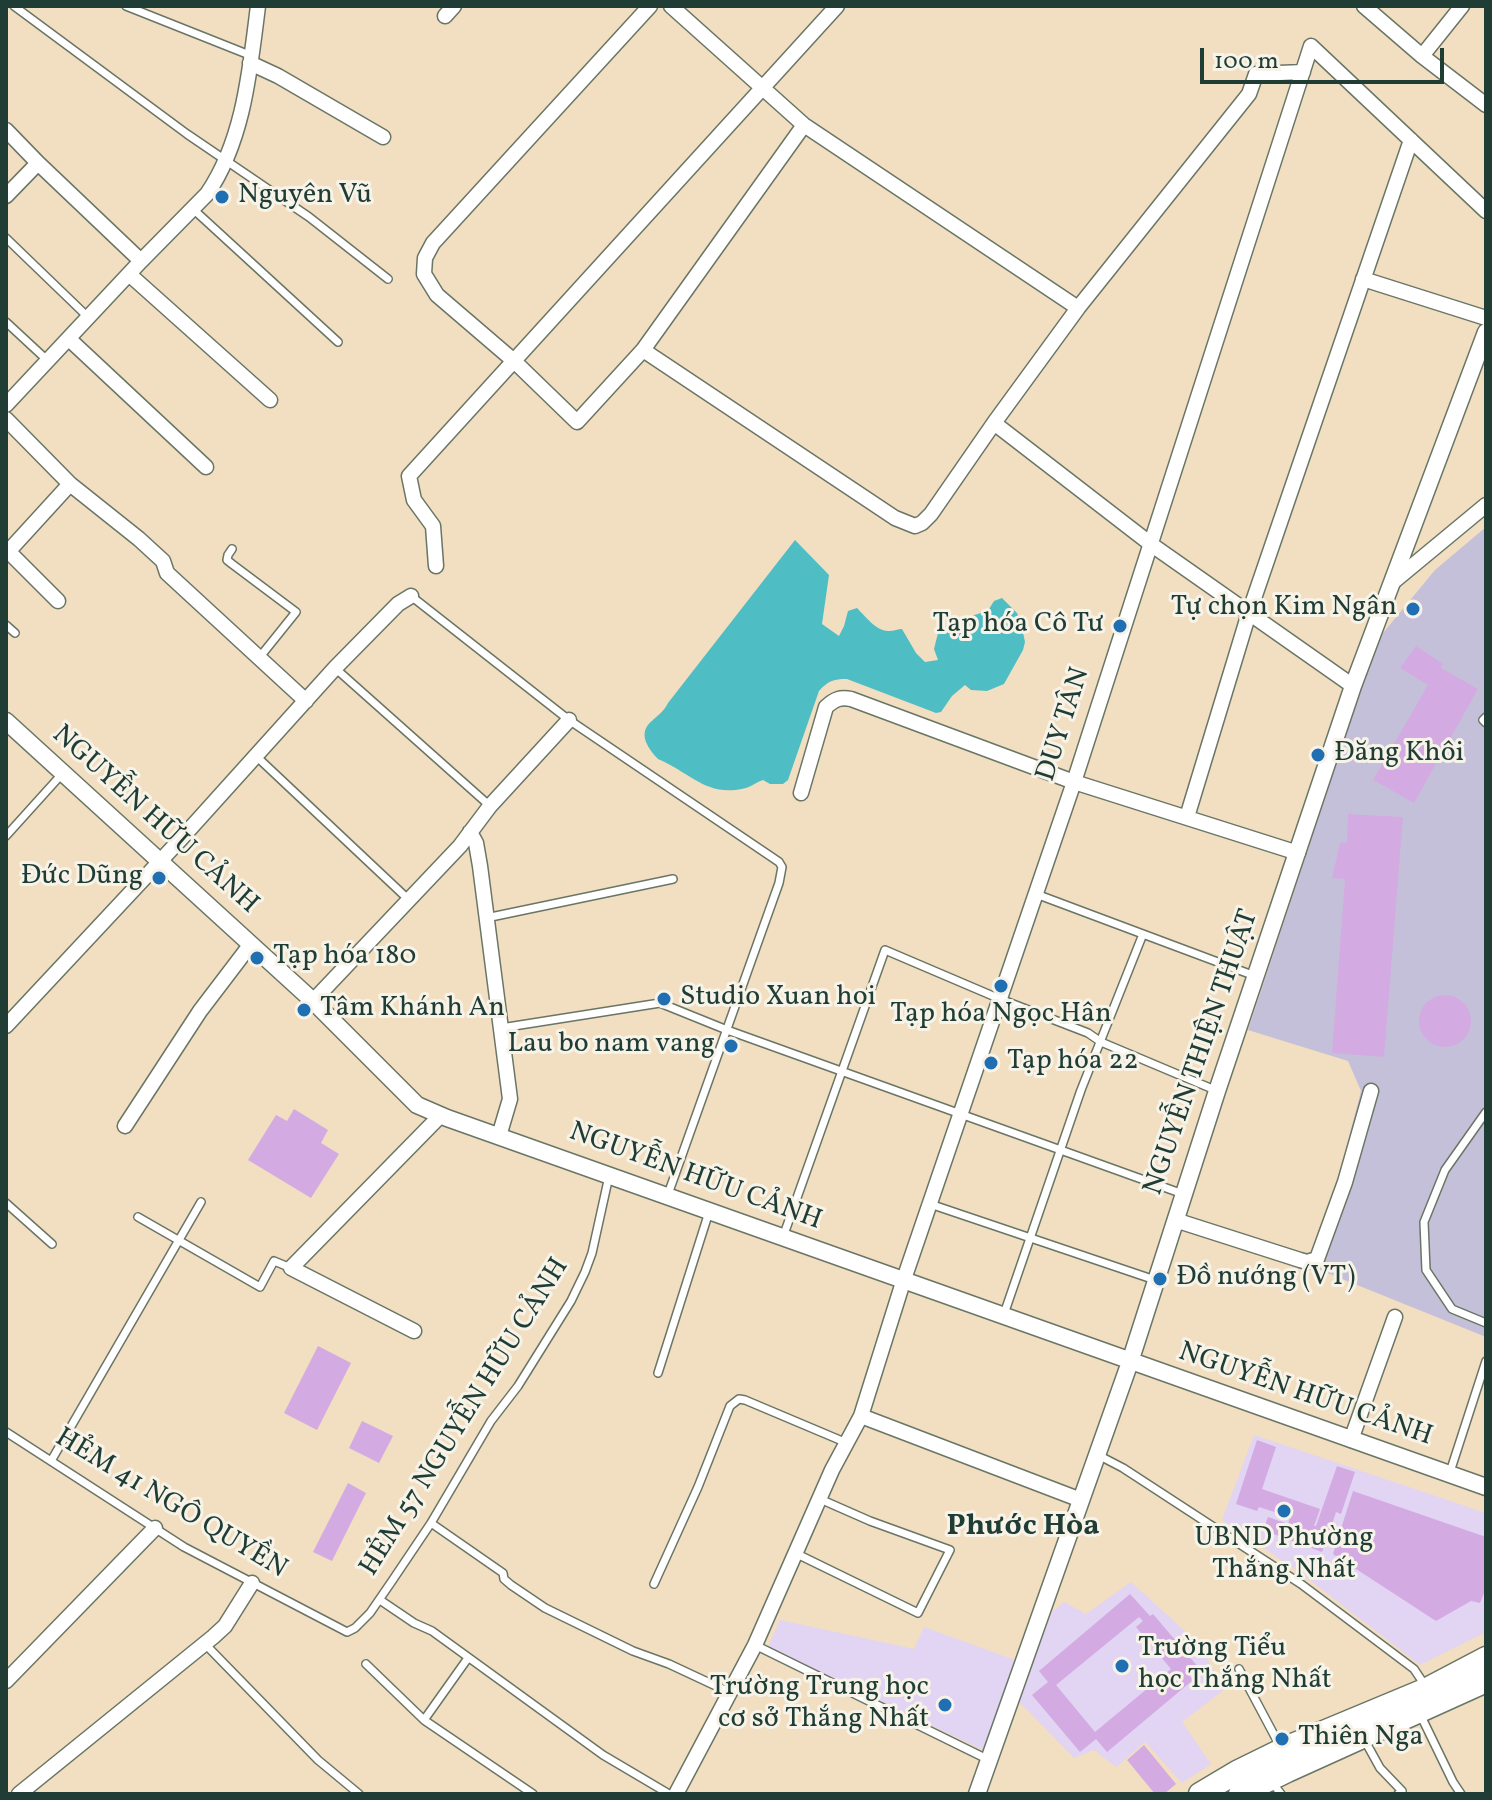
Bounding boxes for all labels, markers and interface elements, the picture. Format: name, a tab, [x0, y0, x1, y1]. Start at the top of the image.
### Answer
scale bar	[1204, 32, 1448, 82]
text: 100 m	[1214, 45, 1279, 79]
place label: Nguyên Vũ	[238, 180, 372, 214]
marker: Nguyên Vũ	[213, 188, 231, 206]
place label: Tự chọn Kim Ngân	[1171, 592, 1397, 626]
marker: Tự chọn Kim Ngân	[1404, 600, 1422, 618]
place label: Tạp hóa Cô Tư	[932, 609, 1104, 643]
marker: Tạp hóa Cô Tư	[1111, 617, 1129, 635]
street label: DUY TÂN	[1031, 664, 1099, 786]
street label: NGUYỄN HỮU CẢNH	[44, 719, 264, 923]
place label: Đăng Khôi	[1334, 738, 1464, 772]
marker: Đăng Khôi	[1309, 746, 1327, 764]
place label: Đức Dũng	[21, 861, 143, 895]
marker: Đức Dũng	[150, 869, 168, 887]
street label: NGUYỄN THIỆN THUẬT	[1138, 906, 1268, 1200]
place label: Tạp hóa 180	[273, 941, 416, 975]
marker: Tạp hóa 180	[248, 949, 266, 967]
marker: Tạp hóa Ngọc Hân	[992, 977, 1010, 995]
place label: Studio Xuan hoi	[680, 982, 876, 1016]
marker: Studio Xuan hoi	[655, 990, 673, 1008]
place label: Tâm Khánh An	[320, 993, 505, 1027]
place label: Tạp hóa Ngọc Hân	[890, 999, 1112, 1033]
marker: Tâm Khánh An	[295, 1001, 313, 1019]
place label: Lau bo nam vang	[507, 1029, 715, 1063]
marker: Lau bo nam vang	[722, 1037, 740, 1055]
place label: Tạp hóa 22	[1007, 1046, 1138, 1080]
marker: Tạp hóa 22	[982, 1054, 1000, 1072]
street label: NGUYỄN HỮU CẢNH	[564, 1117, 826, 1239]
street label: HẺM 57 NGUYỄN HỮU CẢNH	[354, 1253, 578, 1583]
place label: Đồ nướng (VT)	[1176, 1262, 1355, 1296]
marker: Đồ nướng (VT)	[1151, 1270, 1169, 1288]
street label: NGUYỄN HỮU CẢNH	[1174, 1337, 1436, 1455]
street label: HẺM 41 NGÔ QUYỀN	[48, 1422, 292, 1588]
marker: UBND Phường Thắng Nhất	[1275, 1502, 1293, 1520]
district label: Phước Hòa	[946, 1510, 1100, 1546]
place label: UBND Phường Thắng Nhất	[1194, 1523, 1374, 1589]
place label: Trường Tiểu học Thắng Nhất	[1138, 1633, 1332, 1699]
marker: Trường Tiểu học Thắng Nhất	[1113, 1657, 1131, 1675]
place label: Trường Trung học cơ sở Thắng Nhất	[710, 1672, 929, 1738]
marker: Trường Trung học cơ sở Thắng Nhất	[936, 1696, 954, 1714]
place label: Thiên Nga	[1298, 1722, 1424, 1756]
marker: Thiên Nga	[1273, 1730, 1291, 1748]

